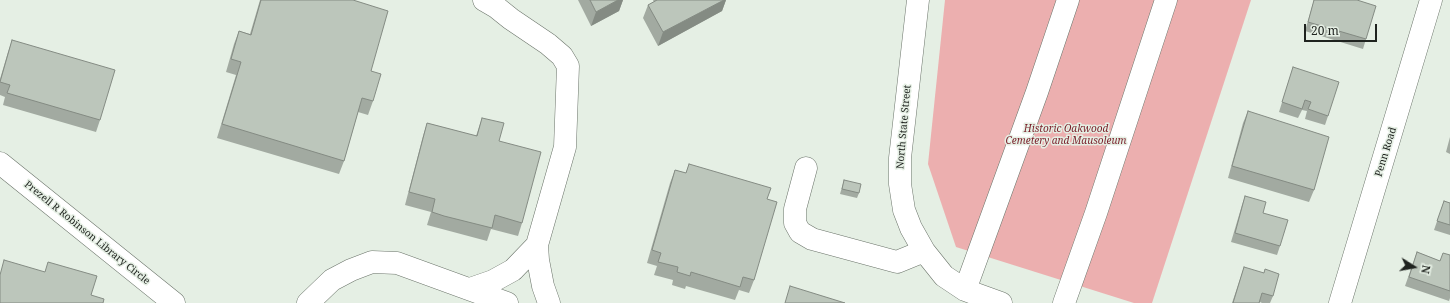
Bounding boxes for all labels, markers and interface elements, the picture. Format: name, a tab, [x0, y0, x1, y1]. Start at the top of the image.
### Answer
scale bar	[1306, 16, 1379, 42]
text: 20 m	[1311, 22, 1339, 39]
street label: North State Street	[894, 84, 914, 170]
park label: Historic Oakwood Cemetery and Mausoleum	[1006, 123, 1126, 146]
street label: Penn Road	[1373, 126, 1399, 178]
street label: Prezell R Robinson Library Circle	[22, 179, 152, 287]
north arrow	[1394, 247, 1434, 287]
text: N	[1418, 264, 1434, 275]

